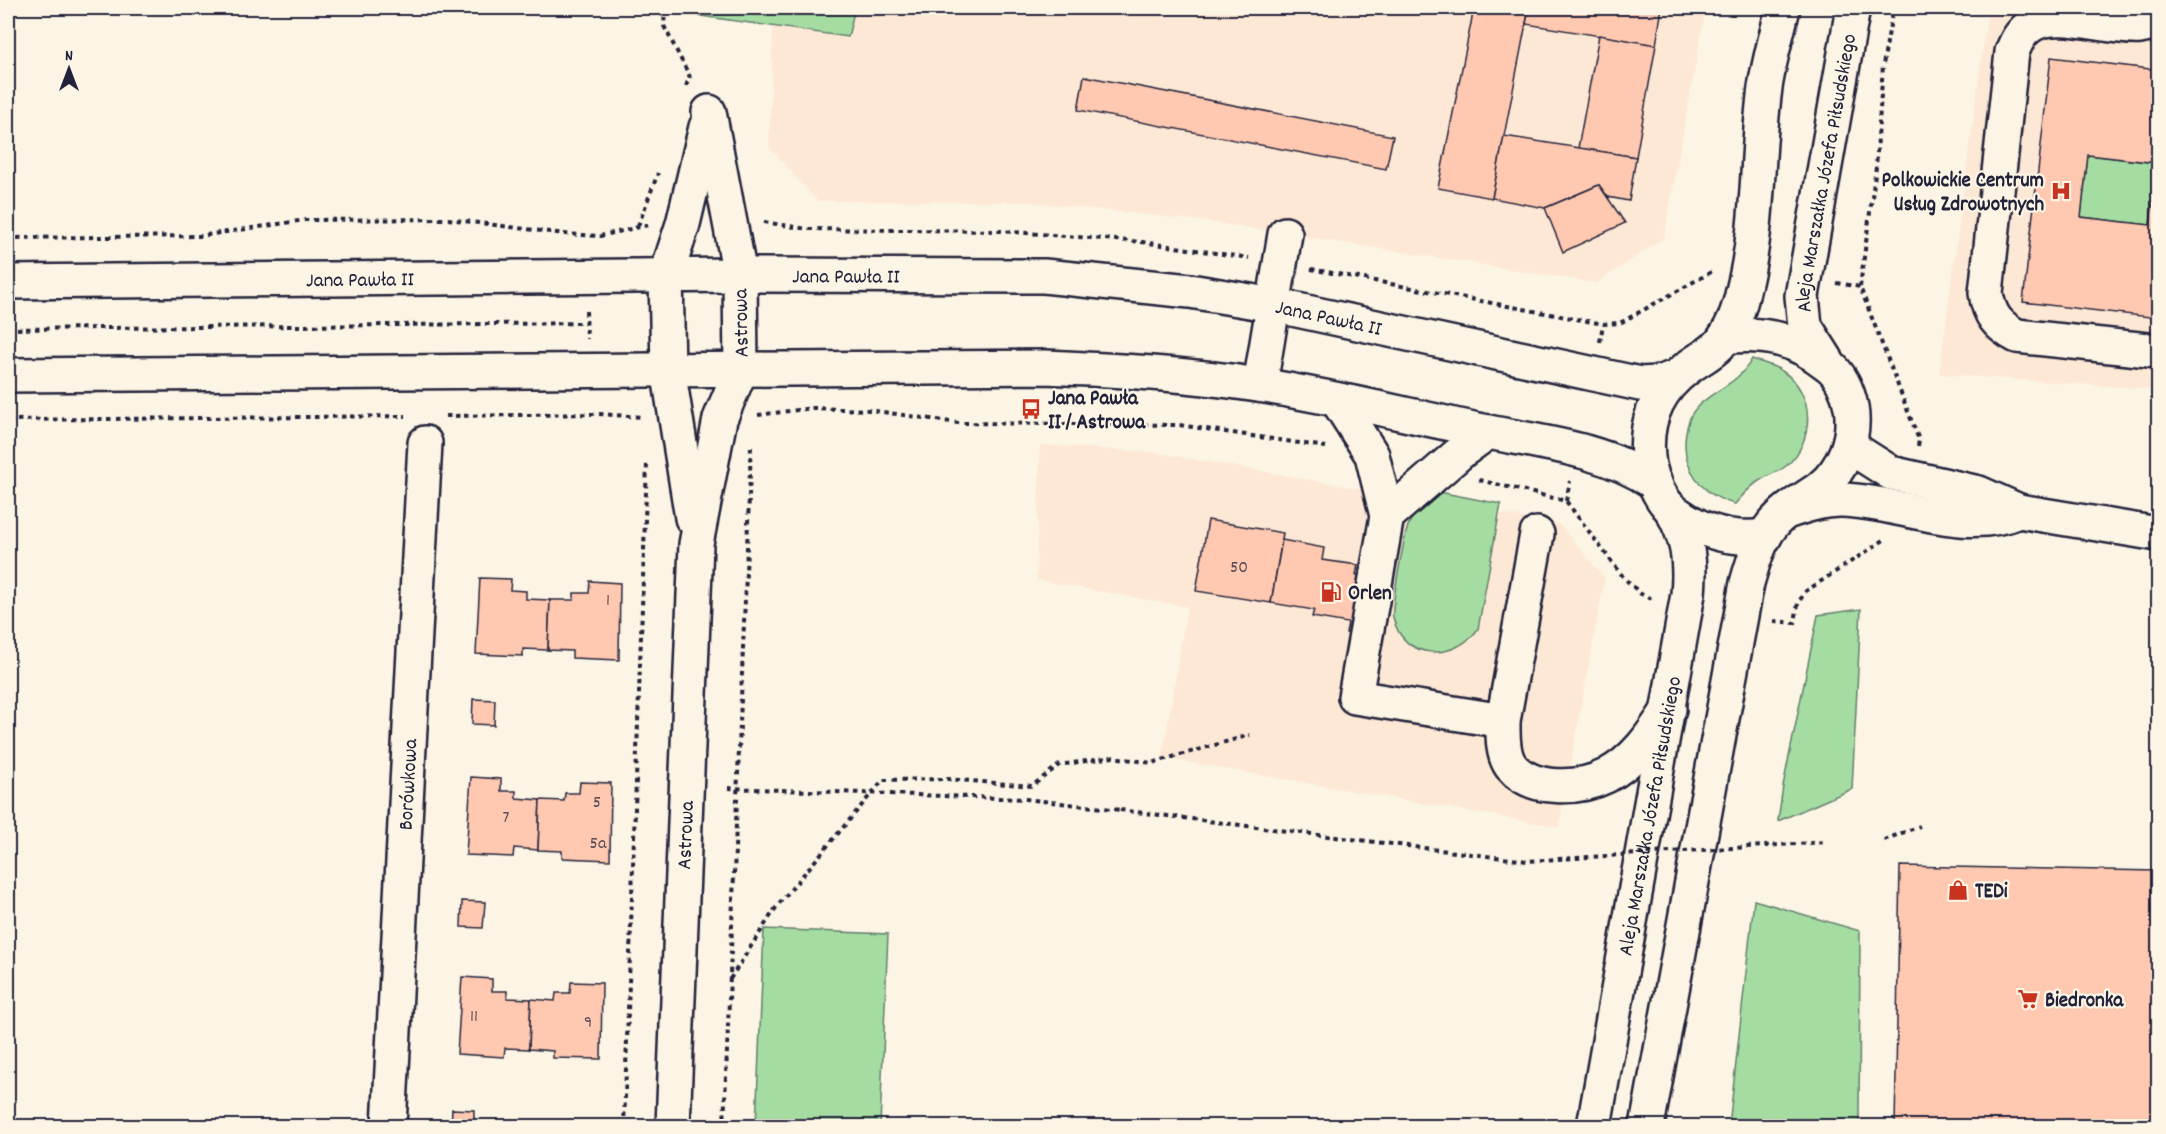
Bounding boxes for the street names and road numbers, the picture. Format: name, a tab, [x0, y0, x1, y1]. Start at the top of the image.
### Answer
street label: Aleja Marszałka Józefa Piłsudskiego	[1790, 32, 1866, 314]
street label: Jana Pawła II	[792, 263, 900, 294]
street label: Jana Pawła II	[306, 266, 415, 297]
street label: Astrowa	[727, 287, 759, 357]
street label: Jana Pawła II	[1272, 294, 1384, 346]
street label: Aleja Marszałka Józefa Piłsudskiego	[1612, 674, 1691, 958]
street label: Borówkowa	[393, 737, 427, 831]
street label: Astrowa	[671, 799, 704, 870]

